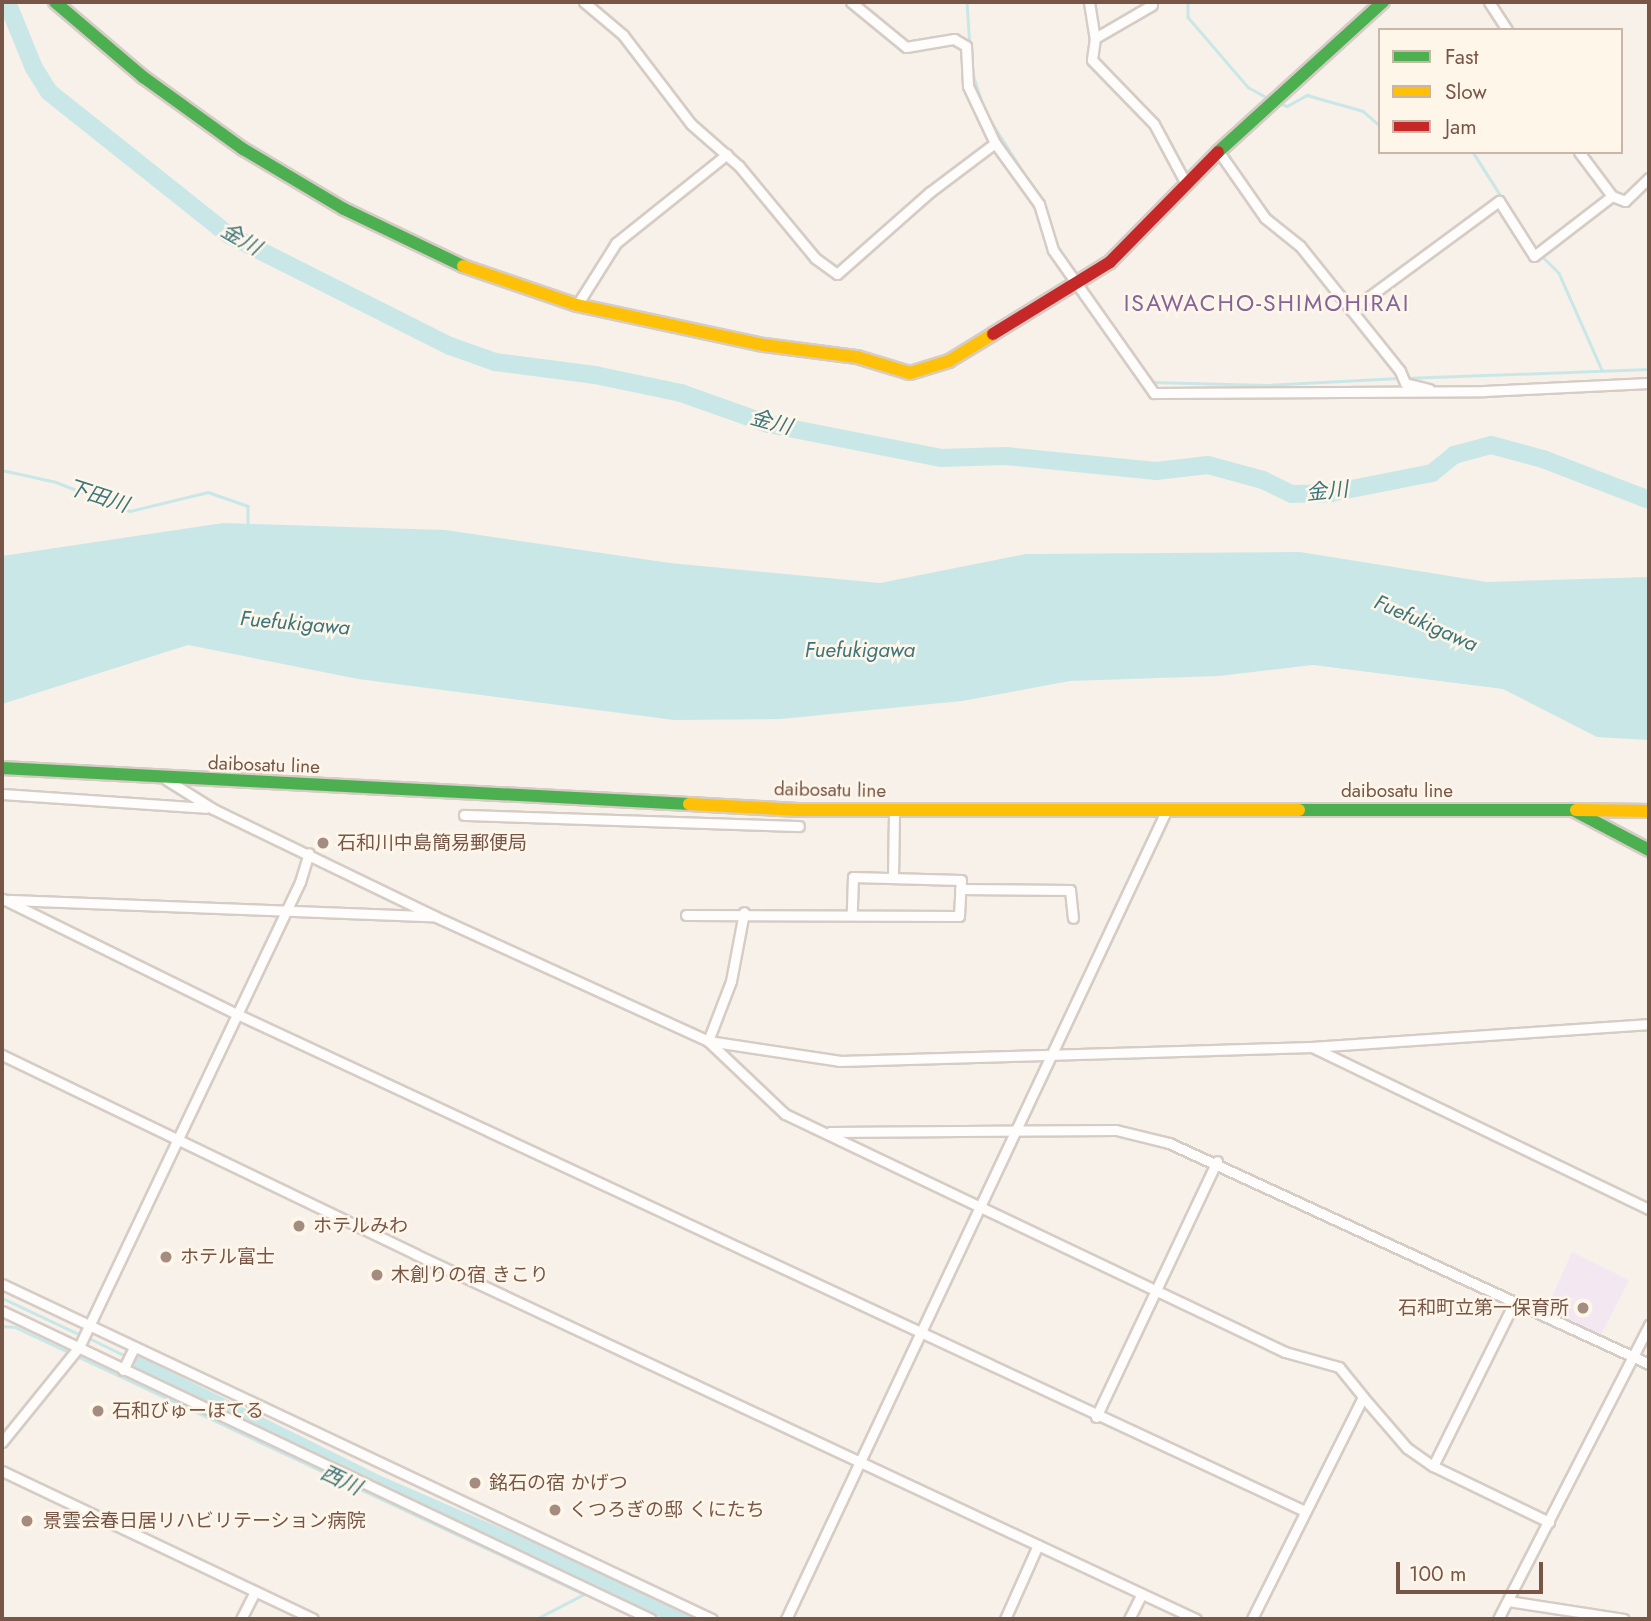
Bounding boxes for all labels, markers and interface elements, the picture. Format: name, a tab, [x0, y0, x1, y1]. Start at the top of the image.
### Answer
legend	[1378, 28, 1623, 154]
text: Fast	[1445, 42, 1478, 72]
text: Slow	[1445, 77, 1487, 107]
text: Jam	[1445, 112, 1477, 142]
water label: 金川	[217, 218, 265, 260]
district label: ISAWACHO-SHIMOHIRAI	[1126, 289, 1408, 317]
water label: 金川	[747, 404, 795, 440]
water label: 下田川	[64, 474, 132, 518]
water label: 金川	[1305, 476, 1349, 506]
water label: Fuefukigawa	[1370, 589, 1482, 657]
water label: Fuefukigawa	[239, 606, 351, 640]
water label: Fuefukigawa	[805, 637, 915, 663]
street label: daibosatu line	[208, 752, 320, 778]
street label: daibosatu line	[774, 778, 886, 802]
street label: daibosatu line	[1341, 780, 1453, 802]
place label: 石和川中島簡易郵便局	[337, 832, 527, 854]
marker: 石和川中島簡易郵便局	[315, 835, 331, 851]
place label: ホテルみわ	[313, 1215, 408, 1237]
marker: ホテルみわ	[291, 1218, 307, 1234]
place label: ホテル富士	[180, 1246, 275, 1268]
marker: ホテル富士	[158, 1249, 174, 1265]
place label: 木創りの宿 きこり	[391, 1264, 549, 1286]
marker: 木創りの宿 きこり	[369, 1267, 385, 1283]
place label: 石和町立第一保育所	[1398, 1297, 1569, 1319]
marker: 石和町立第一保育所	[1575, 1300, 1591, 1316]
place label: 石和びゅーほてる	[112, 1400, 264, 1422]
marker: 石和びゅーほてる	[90, 1403, 106, 1419]
water label: 西川	[317, 1460, 365, 1500]
place label: 銘石の宿 かげつ	[489, 1472, 628, 1494]
marker: 銘石の宿 かげつ	[467, 1475, 483, 1491]
place label: くつろぎの邸 くにたち	[569, 1499, 765, 1521]
marker: くつろぎの邸 くにたち	[547, 1502, 563, 1518]
place label: 景雲会春日居リハビリテーション病院	[43, 1510, 366, 1532]
marker: 景雲会春日居リハビリテーション病院	[17, 1511, 37, 1531]
scale bar	[1399, 1548, 1546, 1592]
text: 100 m	[1409, 1559, 1466, 1589]

